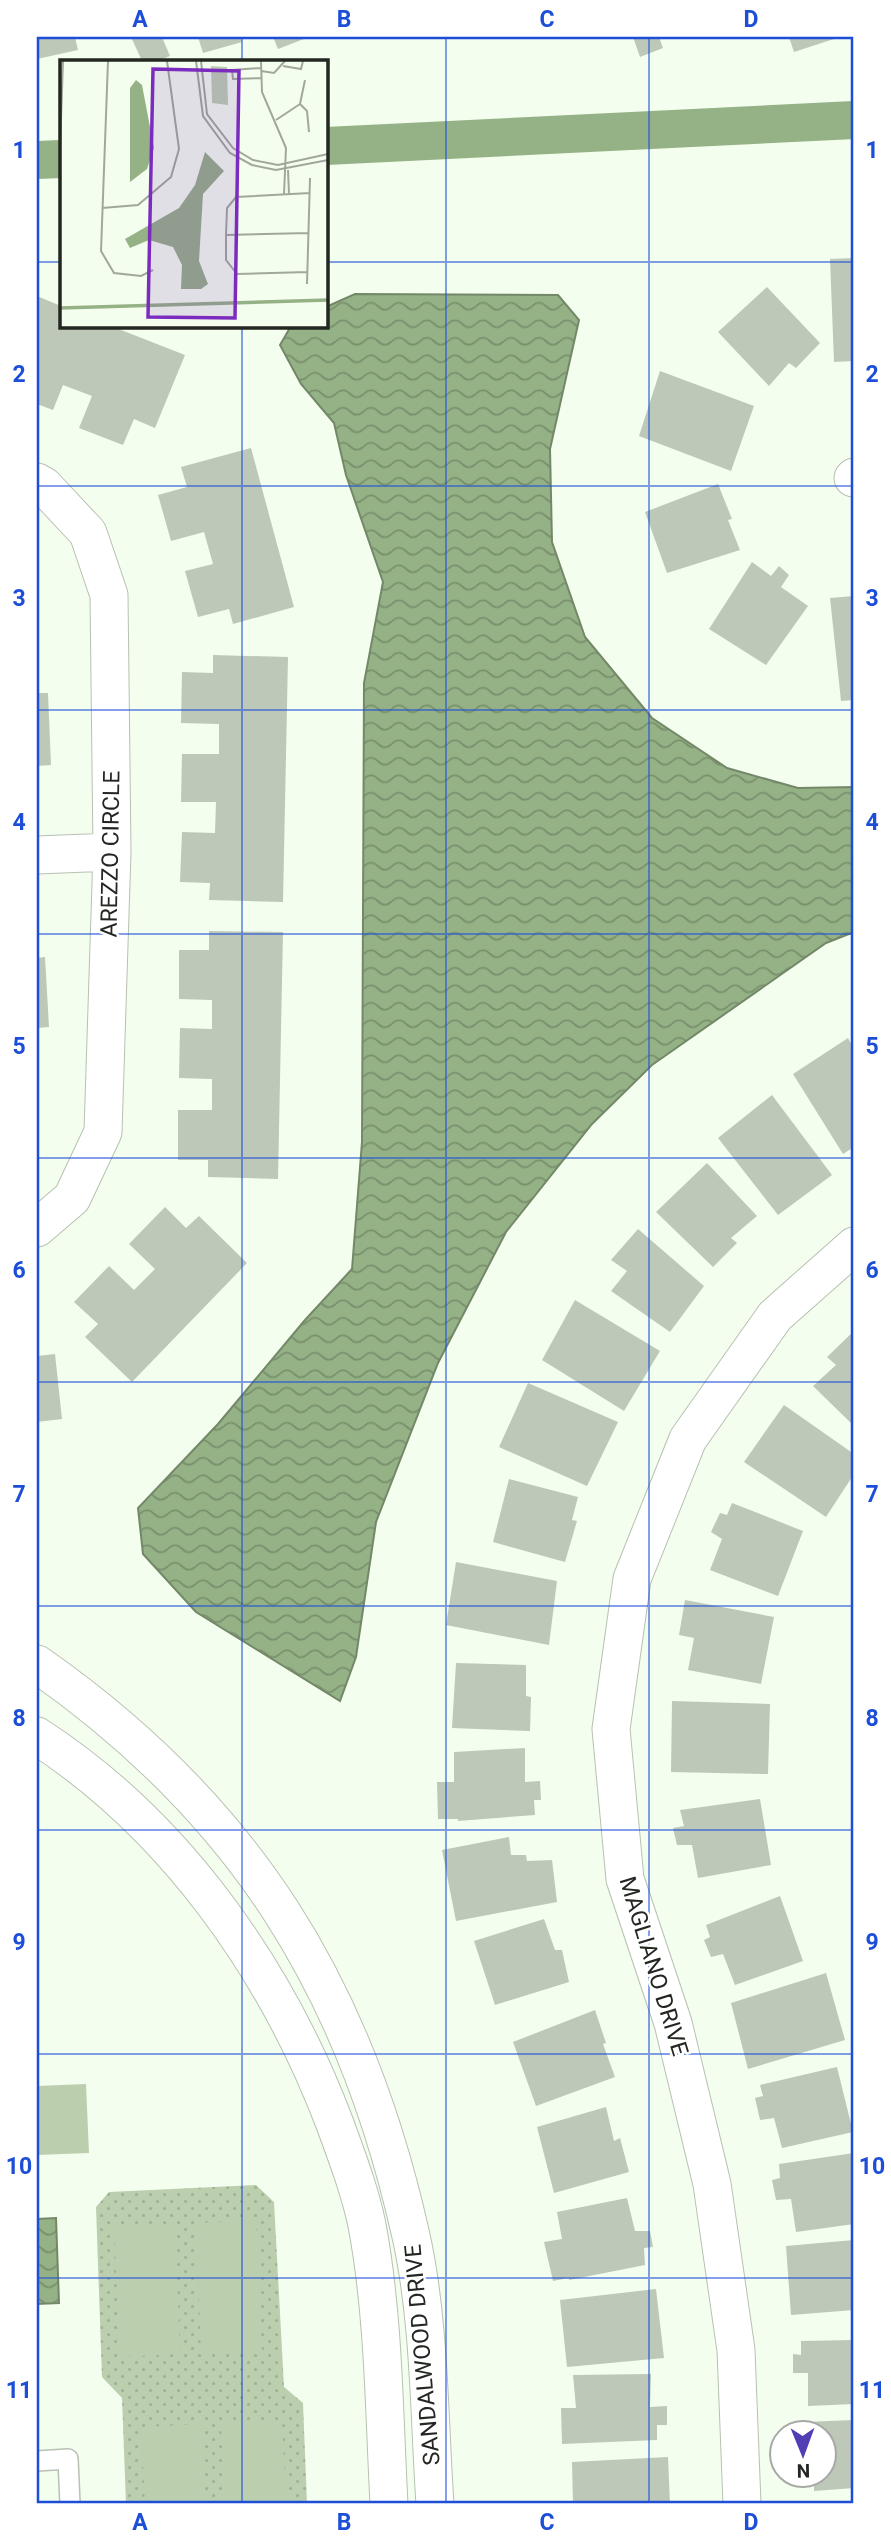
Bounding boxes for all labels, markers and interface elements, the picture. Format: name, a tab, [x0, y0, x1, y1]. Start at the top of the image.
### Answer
text: A	[132, 6, 148, 33]
text: B	[337, 6, 351, 33]
text: C	[539, 6, 555, 33]
text: D	[744, 6, 758, 33]
inset map	[60, 60, 327, 327]
text: 1	[12, 137, 26, 164]
text: 1	[865, 137, 879, 164]
text: 2	[12, 361, 26, 388]
text: 2	[865, 361, 879, 388]
text: 3	[12, 585, 26, 612]
text: 3	[865, 585, 879, 612]
street label: AREZZO CIRCLE	[96, 770, 125, 938]
text: 4	[12, 809, 26, 836]
text: 4	[865, 809, 879, 836]
text: 5	[12, 1033, 26, 1060]
text: 5	[865, 1033, 879, 1060]
text: 6	[12, 1257, 26, 1284]
text: 6	[865, 1257, 879, 1284]
text: 7	[12, 1481, 26, 1508]
text: 7	[865, 1481, 879, 1508]
text: 8	[12, 1705, 26, 1732]
text: 8	[865, 1705, 879, 1732]
street label: MAGLIANO DRIVE	[613, 1873, 694, 2059]
text: 9	[12, 1929, 26, 1956]
text: 9	[865, 1929, 879, 1956]
text: 10	[6, 2153, 32, 2180]
text: 10	[859, 2153, 885, 2180]
street label: SANDALWOOD DRIVE	[399, 2243, 446, 2467]
text: 11	[6, 2377, 32, 2404]
text: 11	[859, 2377, 885, 2404]
north arrow	[768, 2418, 838, 2488]
text: N	[796, 2459, 810, 2482]
text: A	[132, 2509, 148, 2536]
text: B	[337, 2509, 351, 2536]
text: C	[539, 2509, 555, 2536]
text: D	[744, 2509, 758, 2536]

